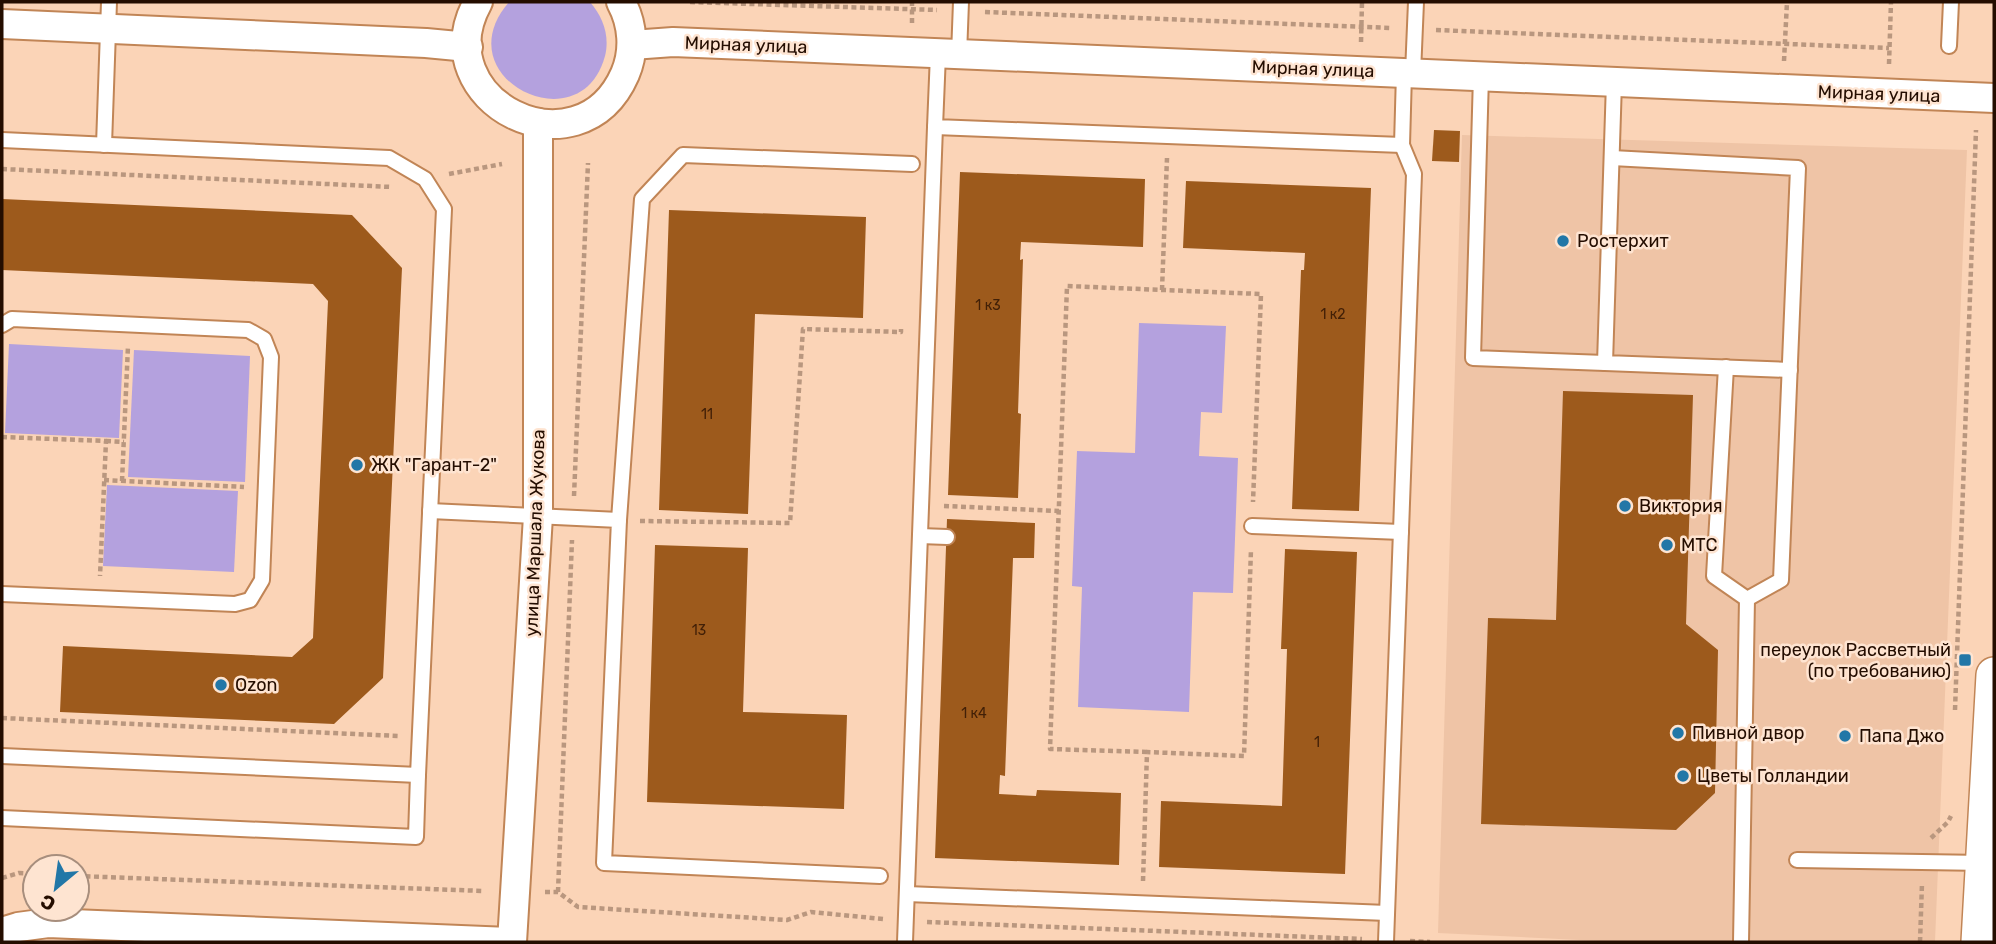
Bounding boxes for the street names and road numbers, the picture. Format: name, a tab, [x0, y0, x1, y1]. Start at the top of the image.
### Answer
street label: Мирная улица	[684, 32, 808, 58]
street label: Мирная улица	[1251, 56, 1375, 82]
street label: Мирная улица	[1817, 81, 1941, 107]
street label: улица Маршала Жукова	[520, 429, 550, 637]

